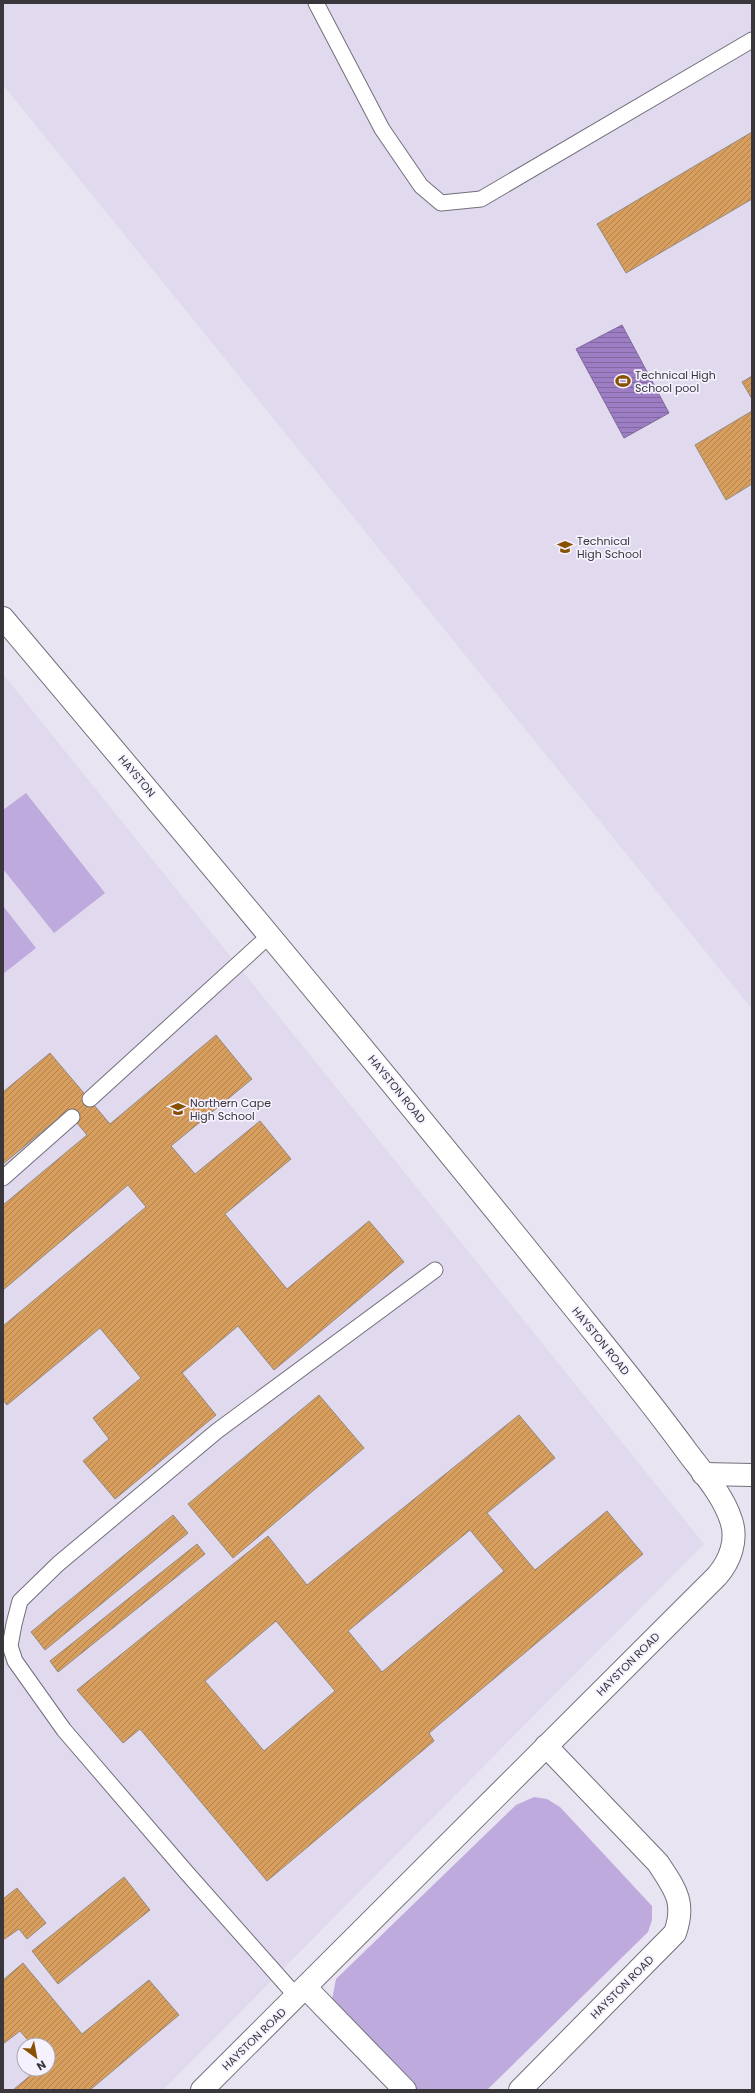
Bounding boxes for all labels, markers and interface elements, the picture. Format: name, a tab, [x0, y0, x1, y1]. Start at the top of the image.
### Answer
place label: Technical High School pool	[635, 367, 716, 396]
sports icon: Technical High School pool	[614, 372, 632, 390]
place label: Technical High School	[577, 533, 642, 562]
school or university icon: Technical High School	[556, 538, 574, 556]
street label: HAYSTON	[115, 752, 159, 800]
street label: HAYSTON ROAD	[364, 1051, 430, 1127]
place label: Northern Cape High School	[190, 1095, 271, 1124]
school or university icon: Northern Cape High School	[169, 1100, 187, 1118]
street label: HAYSTON ROAD	[568, 1303, 634, 1379]
street label: HAYSTON ROAD	[593, 1629, 663, 1699]
street label: HAYSTON ROAD	[587, 1952, 657, 2022]
street label: HAYSTON ROAD	[218, 2004, 290, 2074]
north arrow	[16, 2037, 56, 2077]
text: N	[34, 2057, 49, 2074]

